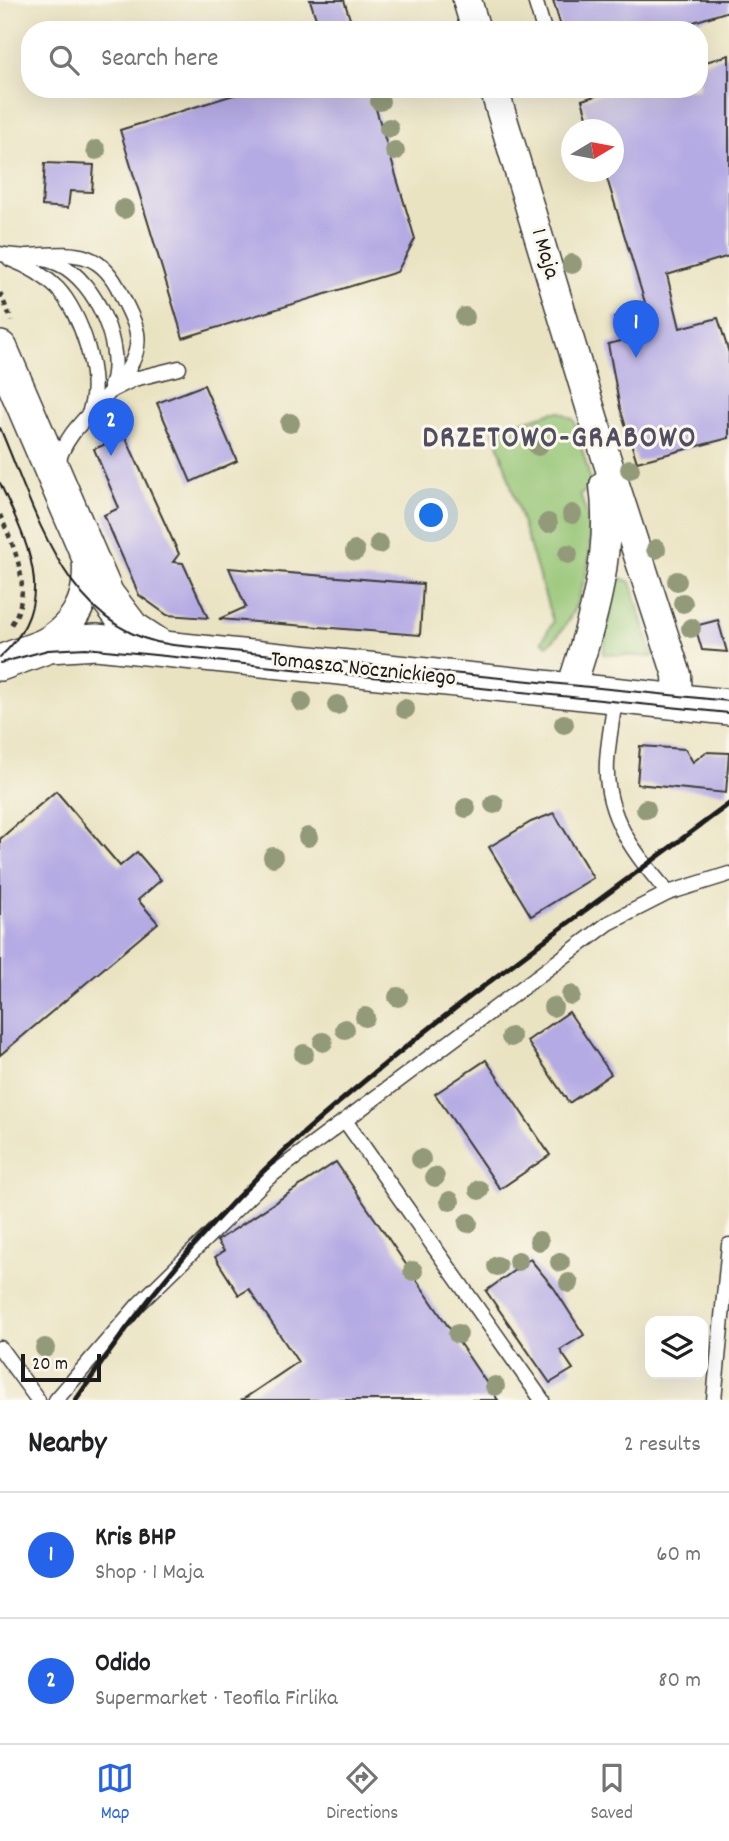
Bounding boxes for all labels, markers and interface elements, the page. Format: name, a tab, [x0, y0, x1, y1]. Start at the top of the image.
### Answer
search box	[21, 21, 708, 98]
icon: search	[45, 41, 83, 79]
text: Search here	[101, 41, 219, 78]
north arrow	[561, 119, 624, 182]
street label: 1 Maja	[521, 225, 568, 285]
pin: 1	[613, 300, 659, 358]
pin: 2	[88, 398, 134, 456]
district label: DRZETOWO-GRABOWO	[423, 419, 697, 462]
your location	[414, 498, 448, 532]
street label: Tomasza Nocznickiego	[269, 644, 457, 696]
map controls	[645, 1316, 708, 1379]
button: layers	[645, 1316, 708, 1379]
scale bar	[21, 1351, 102, 1383]
text: 20 m	[32, 1352, 68, 1379]
text: Nearby	[28, 1424, 106, 1467]
text: 2 results	[624, 1429, 701, 1462]
text: Kris BHP	[95, 1520, 176, 1557]
text: 1	[48, 1539, 54, 1572]
text: 60 m	[656, 1539, 701, 1572]
text: Shop · 1 Maja	[95, 1557, 204, 1590]
text: Odido	[95, 1646, 151, 1683]
text: 2	[46, 1665, 56, 1698]
text: 80 m	[658, 1665, 701, 1698]
text: Supermarket · Teofila Firlika	[95, 1683, 338, 1716]
tab: Map	[96, 1759, 134, 1828]
tab: Directions	[326, 1759, 398, 1828]
tab: Saved	[590, 1759, 633, 1828]

